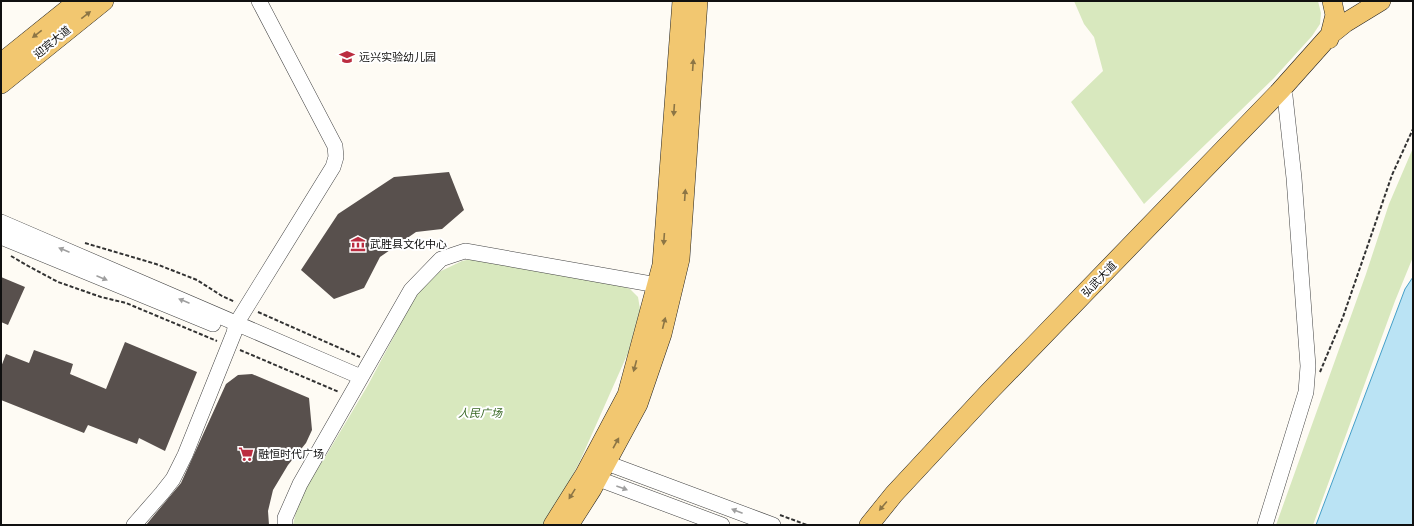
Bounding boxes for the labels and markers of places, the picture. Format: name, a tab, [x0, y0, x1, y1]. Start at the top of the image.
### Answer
school or university icon: 远兴实验幼儿园	[338, 48, 356, 66]
place label: 远兴实验幼儿园	[359, 50, 436, 64]
museum icon: 武胜县文化中心	[349, 235, 367, 253]
place label: 武胜县文化中心	[370, 237, 447, 251]
supermarket icon: 融恒时代广场	[237, 445, 255, 463]
place label: 融恒时代广场	[258, 447, 324, 461]

